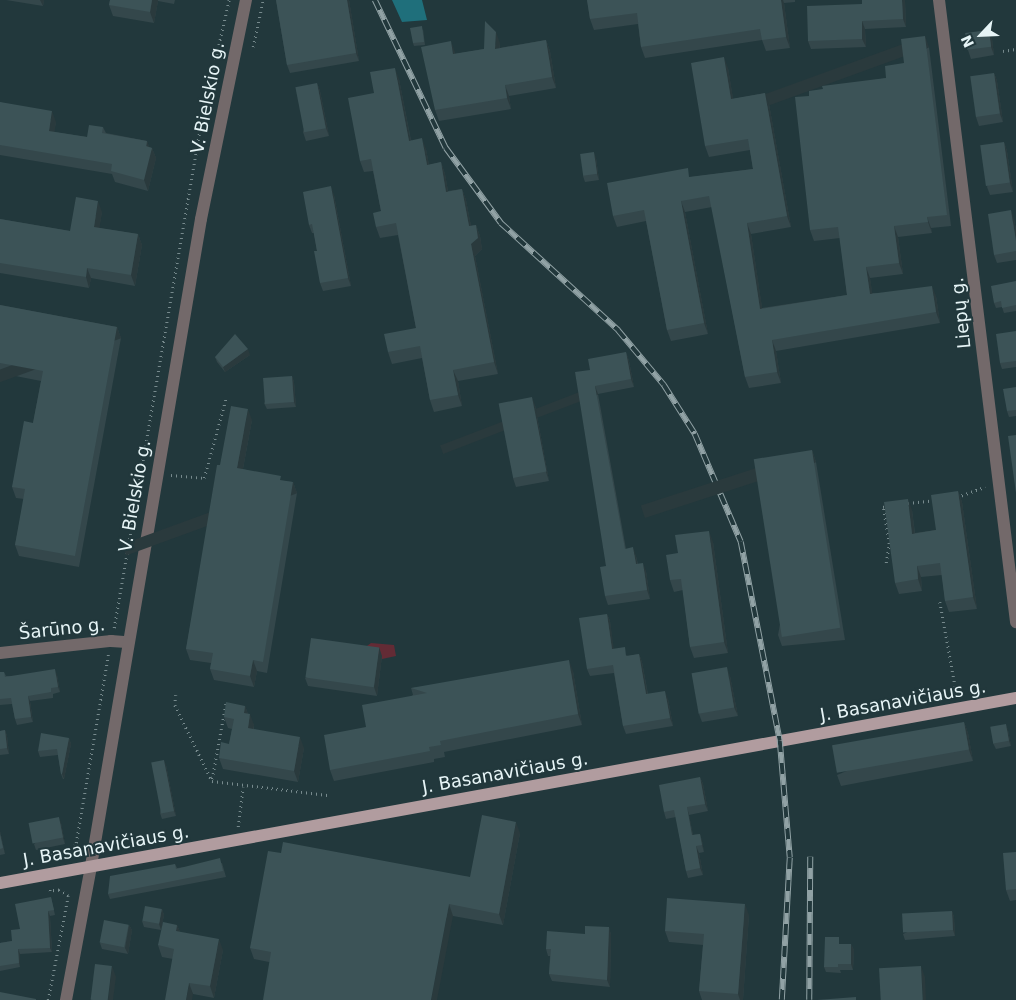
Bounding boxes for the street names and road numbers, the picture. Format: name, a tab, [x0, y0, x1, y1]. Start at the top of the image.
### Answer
street label: V. Bielskio g.	[187, 40, 229, 156]
street label: Liepų g.	[947, 276, 975, 350]
street label: V. Bielskio g.	[115, 438, 155, 554]
street label: Šarūno g.	[18, 614, 106, 644]
street label: J. Basanavičiaus g.	[818, 676, 988, 726]
street label: J. Basanavičiaus g.	[420, 748, 590, 798]
street label: J. Basanavičiaus g.	[21, 821, 191, 871]

